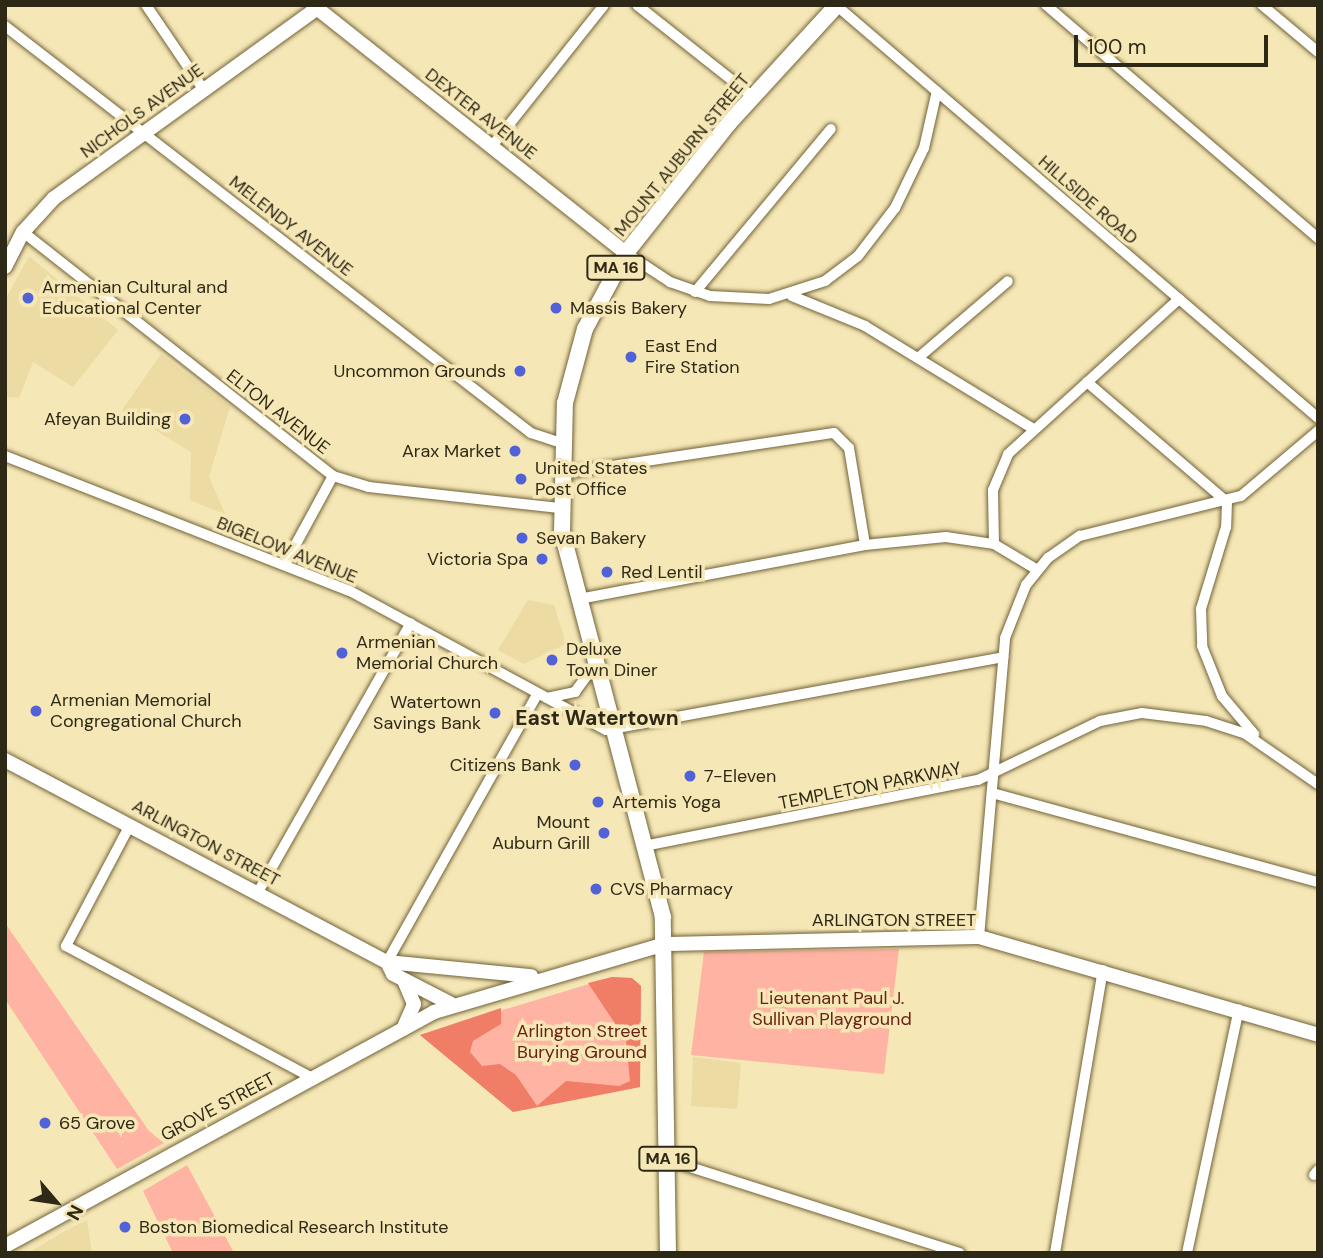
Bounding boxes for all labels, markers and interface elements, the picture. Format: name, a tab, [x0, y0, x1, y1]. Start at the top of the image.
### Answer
scale bar	[1078, 21, 1272, 65]
text: 100 m	[1087, 33, 1147, 61]
street label: NICHOLS AVENUE	[76, 59, 208, 163]
street label: DEXTER AVENUE	[421, 64, 541, 164]
street label: MOUNT AUBURN STREET	[610, 69, 754, 241]
street label: HILLSIDE ROAD	[1034, 151, 1142, 249]
street label: MELENDY AVENUE	[225, 171, 357, 281]
road number: MA 16	[586, 256, 646, 280]
place label: Armenian Cultural and Educational Center	[42, 277, 228, 320]
marker: Armenian Cultural and Educational Center	[20, 290, 36, 306]
place label: Massis Bakery	[570, 297, 687, 319]
marker: Massis Bakery	[548, 300, 564, 316]
place label: East End Fire Station	[645, 336, 740, 378]
marker: East End Fire Station	[623, 349, 639, 365]
place label: Uncommon Grounds	[333, 360, 506, 382]
marker: Uncommon Grounds	[512, 363, 528, 379]
street label: ELTON AVENUE	[222, 365, 334, 459]
place label: Afeyan Building	[44, 408, 171, 430]
marker: Afeyan Building	[177, 411, 193, 427]
place label: Arax Market	[402, 440, 501, 462]
marker: Arax Market	[507, 443, 523, 459]
place label: United States Post Office	[535, 458, 648, 500]
marker: United States Post Office	[513, 471, 529, 487]
street label: BIGELOW AVENUE	[214, 512, 360, 588]
place label: Sevan Bakery	[536, 527, 646, 549]
marker: Sevan Bakery	[514, 530, 530, 546]
place label: Victoria Spa	[427, 548, 528, 570]
marker: Victoria Spa	[534, 551, 550, 567]
place label: Red Lentil	[621, 561, 703, 583]
marker: Red Lentil	[599, 564, 615, 580]
place label: Armenian Memorial Church	[356, 632, 498, 674]
place label: Deluxe Town Diner	[566, 639, 658, 682]
marker: Armenian Memorial Church	[334, 645, 350, 661]
marker: Deluxe Town Diner	[544, 652, 560, 668]
place label: Armenian Memorial Congregational Church	[50, 690, 242, 732]
place label: Watertown Savings Bank	[373, 692, 481, 734]
marker: Armenian Memorial Congregational Church	[28, 703, 44, 719]
marker: Watertown Savings Bank	[487, 705, 503, 721]
district label: East Watertown	[515, 705, 679, 731]
place label: Citizens Bank	[450, 754, 561, 776]
marker: Citizens Bank	[567, 757, 583, 773]
street label: TEMPLETON PARKWAY	[777, 758, 963, 814]
place label: 7-Eleven	[704, 765, 776, 787]
marker: 7-Eleven	[682, 768, 698, 784]
place label: Artemis Yoga	[612, 791, 721, 813]
marker: Artemis Yoga	[590, 794, 606, 810]
street label: ARLINGTON STREET	[128, 795, 284, 891]
place label: Mount Auburn Grill	[492, 812, 590, 854]
marker: Mount Auburn Grill	[596, 825, 612, 841]
place label: CVS Pharmacy	[610, 878, 733, 900]
marker: CVS Pharmacy	[588, 881, 604, 897]
street label: ARLINGTON STREET	[812, 909, 976, 931]
park label: Lieutenant Paul J. Sullivan Playground	[752, 988, 912, 1030]
park label: Arlington Street Burying Ground	[517, 1021, 647, 1064]
street label: GROVE STREET	[157, 1068, 279, 1146]
place label: 65 Grove	[59, 1112, 135, 1134]
marker: 65 Grove	[37, 1115, 53, 1131]
road number: MA 16	[638, 1147, 698, 1172]
north arrow	[21, 1167, 91, 1237]
text: N	[61, 1200, 89, 1225]
place label: Boston Biomedical Research Institute	[139, 1216, 449, 1238]
marker: Boston Biomedical Research Institute	[117, 1219, 133, 1235]

